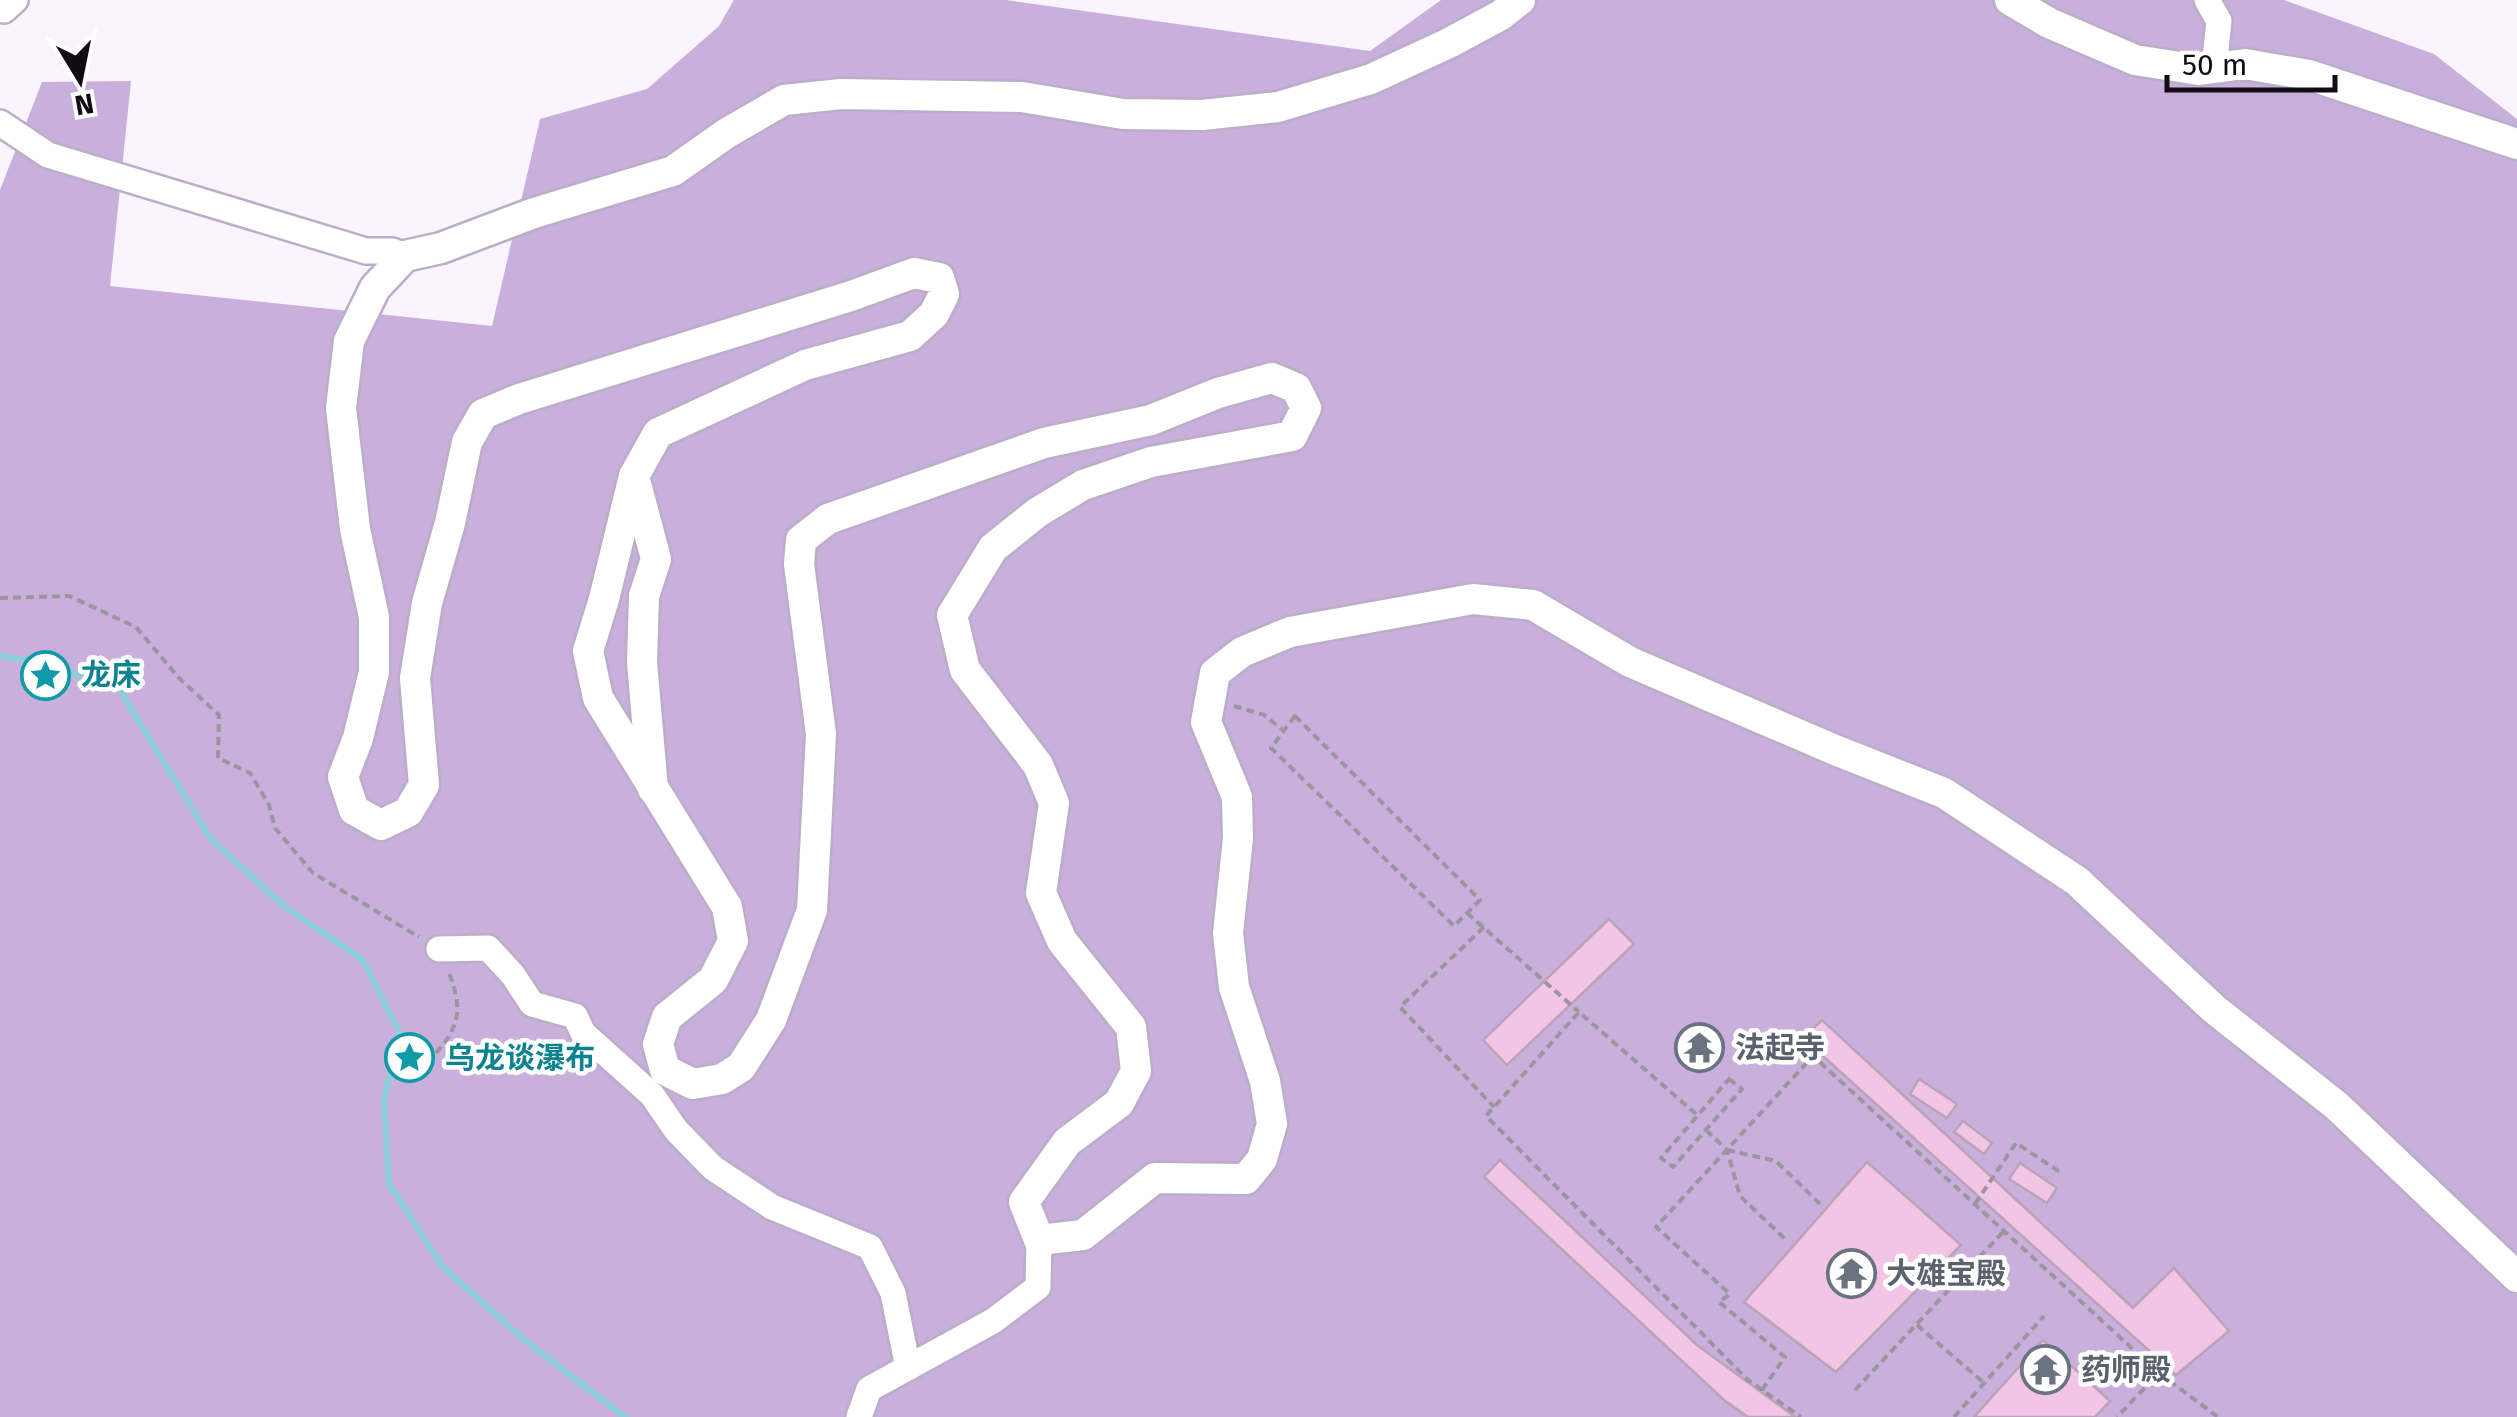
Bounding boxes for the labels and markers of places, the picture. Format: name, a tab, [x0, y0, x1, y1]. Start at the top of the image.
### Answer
place icon: 龙床	[20, 649, 72, 701]
place label: 龙床	[81, 657, 141, 693]
temple icon: 法起寺	[1674, 1022, 1726, 1074]
place label: 法起寺	[1735, 1030, 1825, 1066]
place icon: 乌龙谈瀑布	[384, 1032, 436, 1084]
place label: 乌龙谈瀑布	[445, 1040, 595, 1076]
temple icon: 大雄宝殿	[1825, 1248, 1877, 1300]
place label: 大雄宝殿	[1886, 1256, 2006, 1292]
temple icon: 药师殿	[2020, 1344, 2072, 1396]
place label: 药师殿	[2081, 1352, 2171, 1388]

